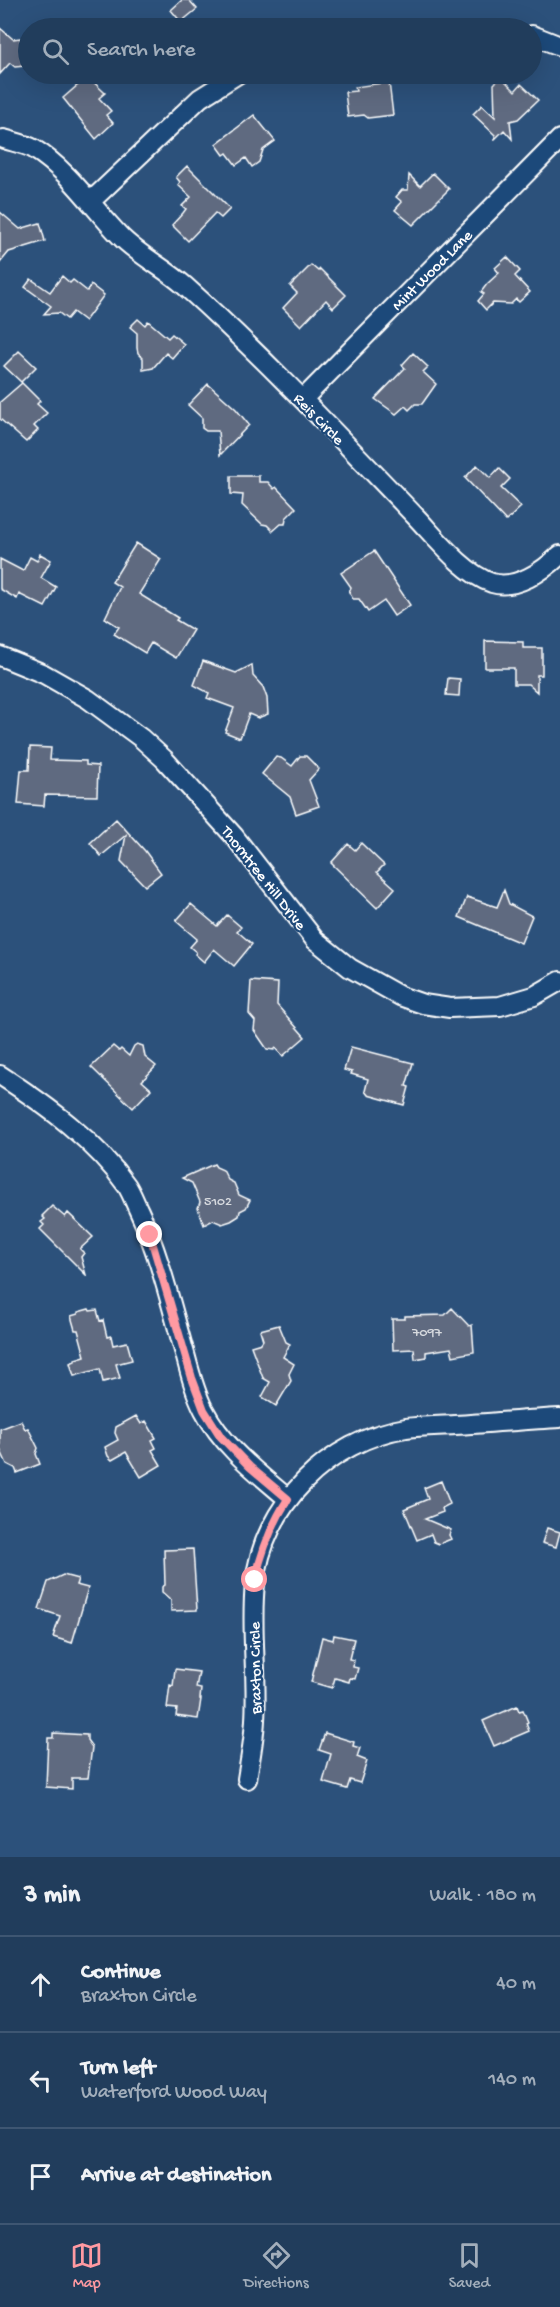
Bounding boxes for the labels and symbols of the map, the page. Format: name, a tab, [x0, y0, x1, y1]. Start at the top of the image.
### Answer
street label: Mint Wood Lane	[389, 227, 478, 316]
street label: Reis Circle	[288, 391, 347, 451]
street label: Thorntree Hill Drive	[215, 822, 309, 936]
house number: 5102	[204, 1194, 232, 1211]
route end	[136, 1221, 162, 1247]
house number: 7097	[411, 1325, 442, 1342]
route start	[241, 1566, 267, 1592]
street label: Braxton Circle	[247, 1621, 268, 1715]

